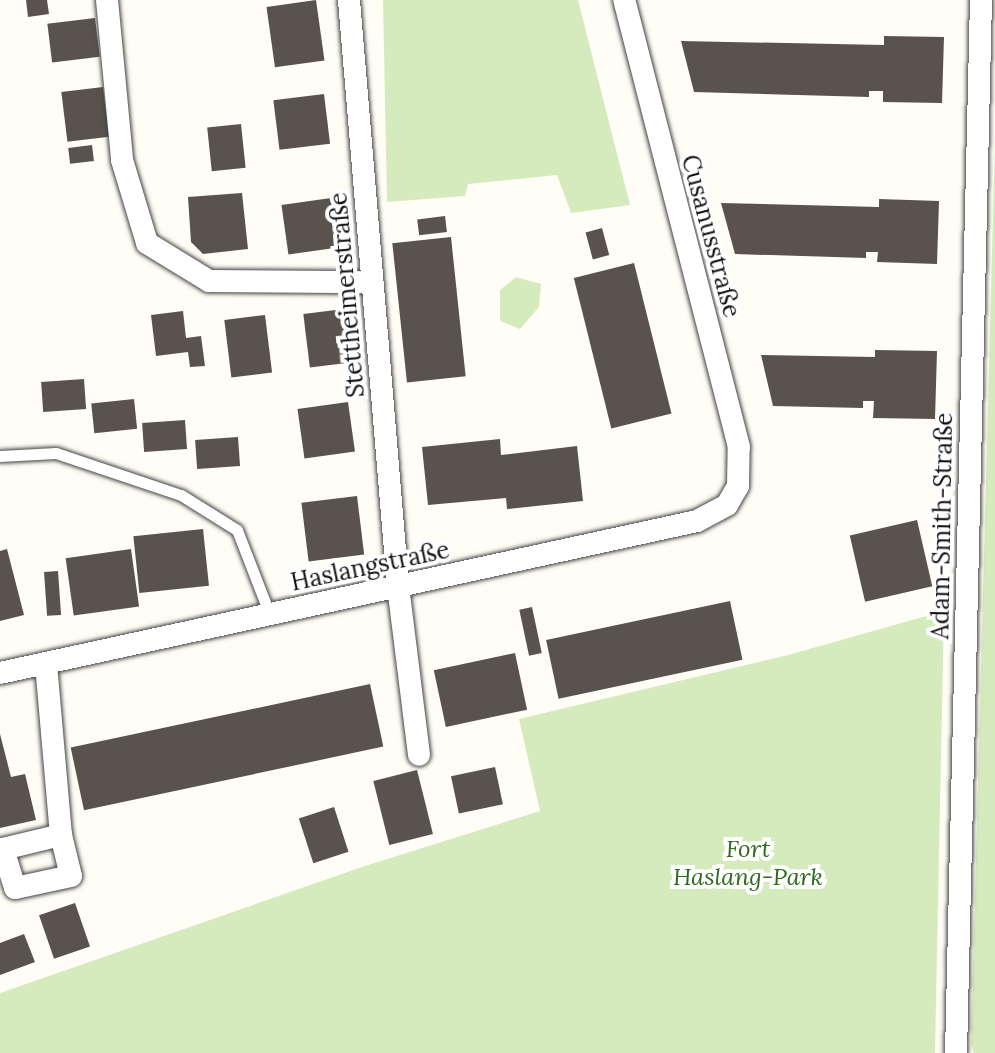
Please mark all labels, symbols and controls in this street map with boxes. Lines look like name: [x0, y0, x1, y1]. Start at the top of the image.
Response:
street label: Cusanusstraße: [675, 152, 747, 320]
street label: Stettheimerstraße: [324, 191, 370, 399]
street label: Adam-Smith-Straße: [926, 413, 958, 639]
street label: Haslangstraße: [288, 535, 452, 597]
park label: Fort Haslang-Park: [673, 835, 823, 891]

